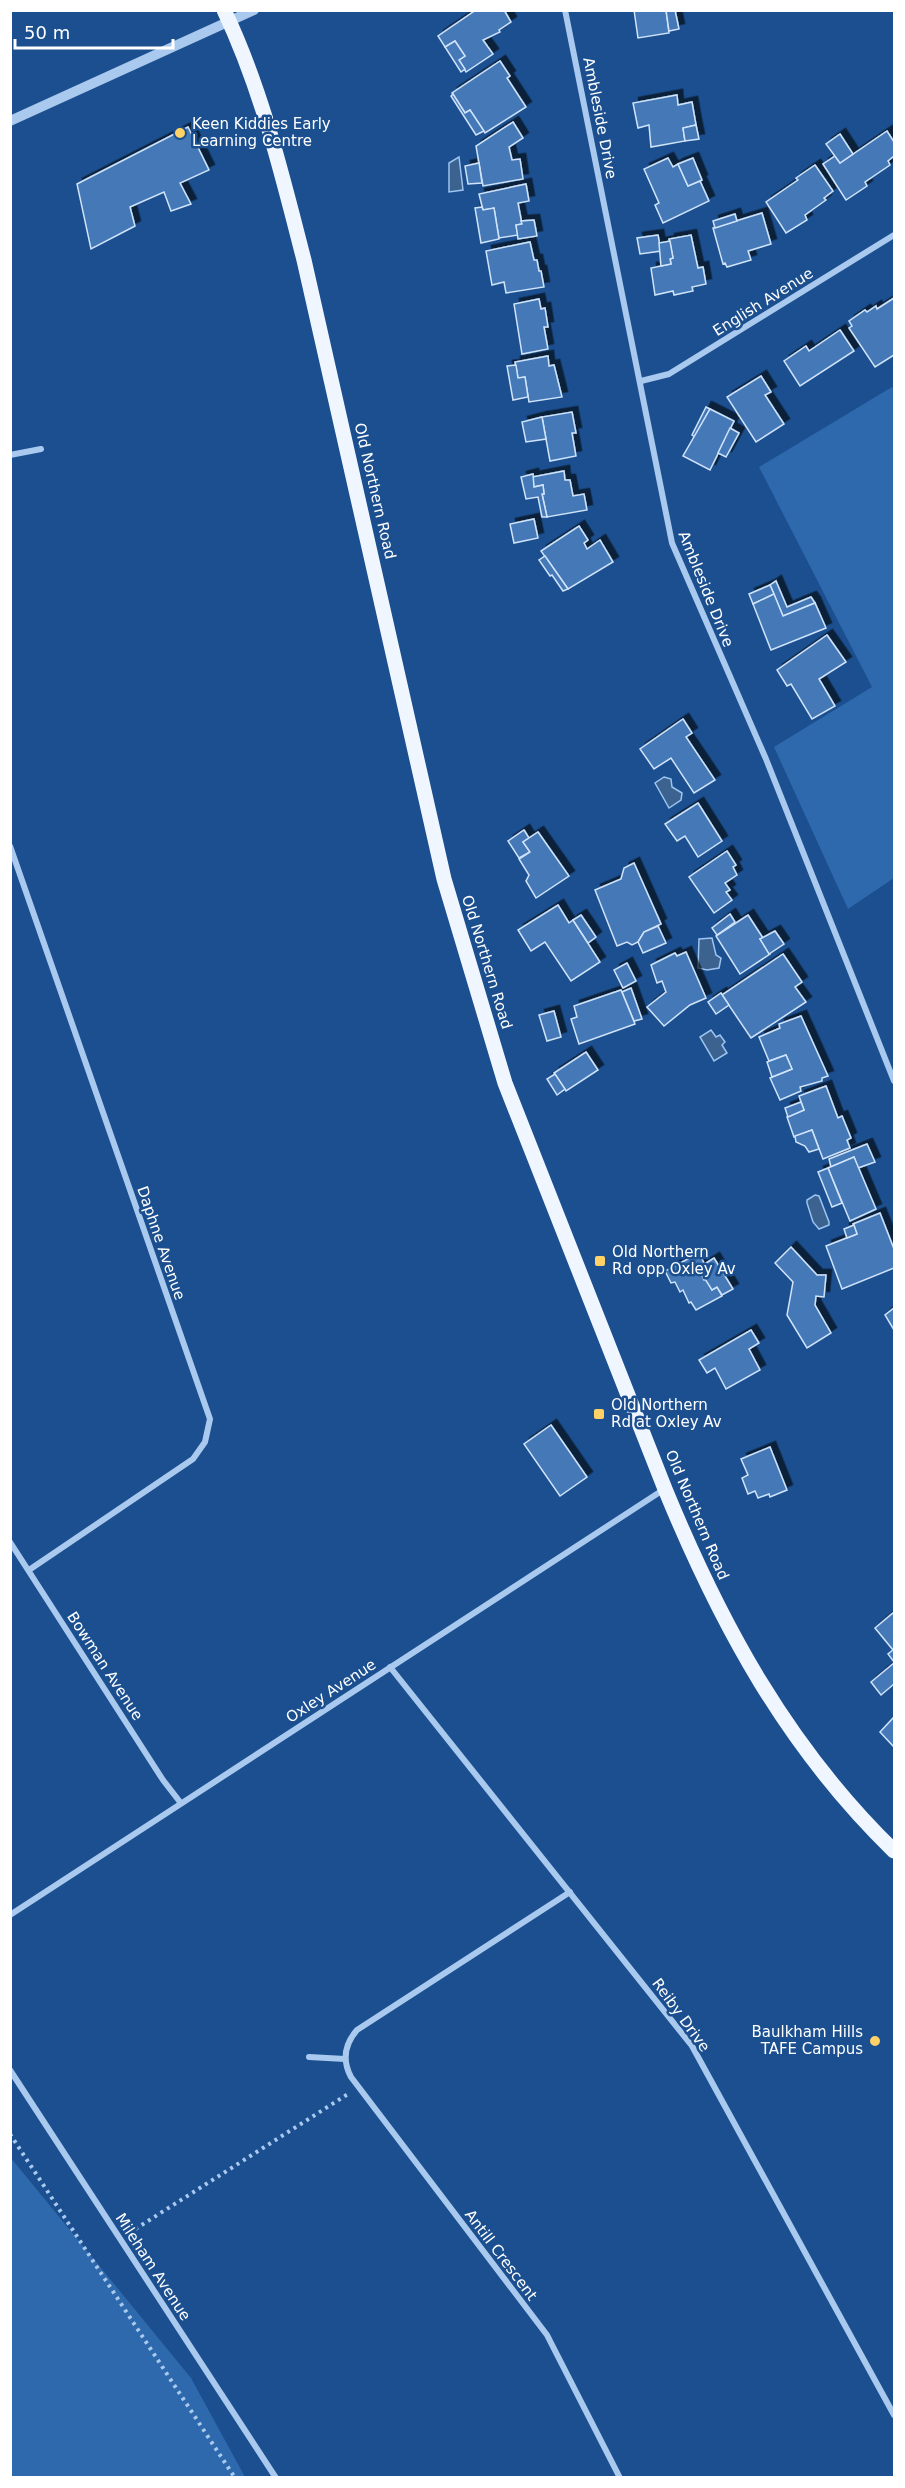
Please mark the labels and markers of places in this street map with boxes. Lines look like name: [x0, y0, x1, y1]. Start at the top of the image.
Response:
place label: Keen Kiddies Early Learning Centre: [192, 115, 331, 150]
marker: Keen Kiddies Early Learning Centre: [173, 126, 187, 140]
place label: Old Northern Rd opp Oxley Av: [612, 1243, 736, 1278]
marker: Old Northern Rd opp Oxley Av: [593, 1254, 607, 1268]
place label: Old Northern Rd at Oxley Av: [611, 1396, 722, 1431]
marker: Old Northern Rd at Oxley Av: [592, 1407, 606, 1421]
place label: Baulkham Hills TAFE Campus: [751, 2023, 863, 2058]
marker: Baulkham Hills TAFE Campus: [868, 2034, 882, 2048]

